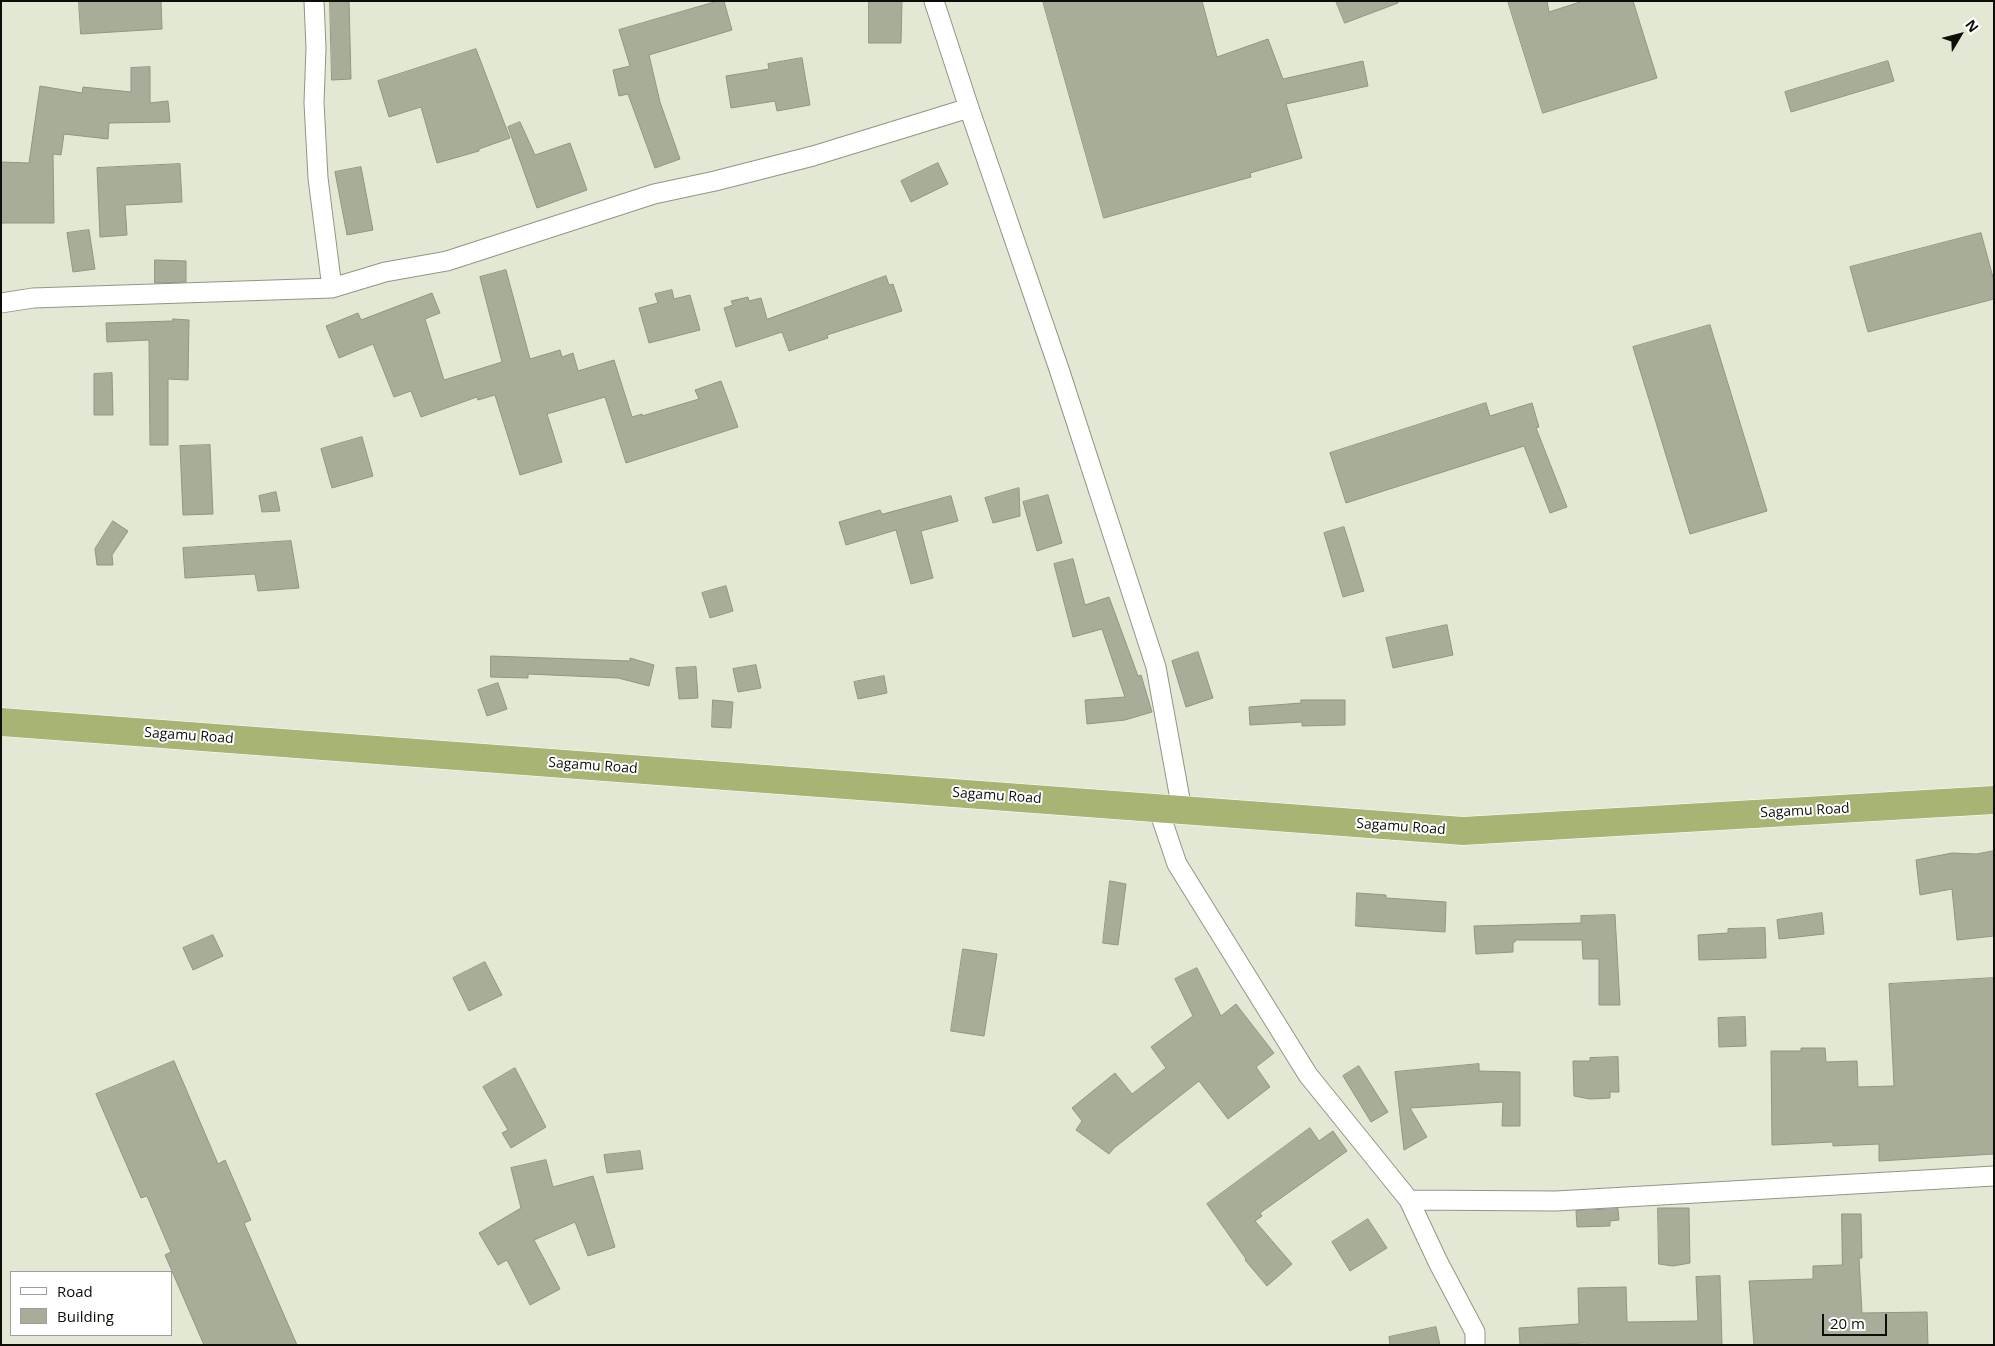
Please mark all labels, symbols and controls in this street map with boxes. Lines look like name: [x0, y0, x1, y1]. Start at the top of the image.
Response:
north arrow: [1935, 10, 1985, 60]
text: N: [1961, 15, 1983, 36]
street label: Sagamu Road: [144, 725, 234, 747]
street label: Sagamu Road: [548, 755, 638, 777]
street label: Sagamu Road: [952, 785, 1042, 807]
street label: Sagamu Road: [1760, 800, 1850, 822]
street label: Sagamu Road: [1356, 816, 1446, 838]
legend: [10, 1271, 172, 1336]
text: Road: [57, 1281, 93, 1301]
scale bar: [1825, 1304, 1890, 1336]
text: Building: [57, 1306, 114, 1326]
text: 20 m: [1830, 1313, 1865, 1333]

